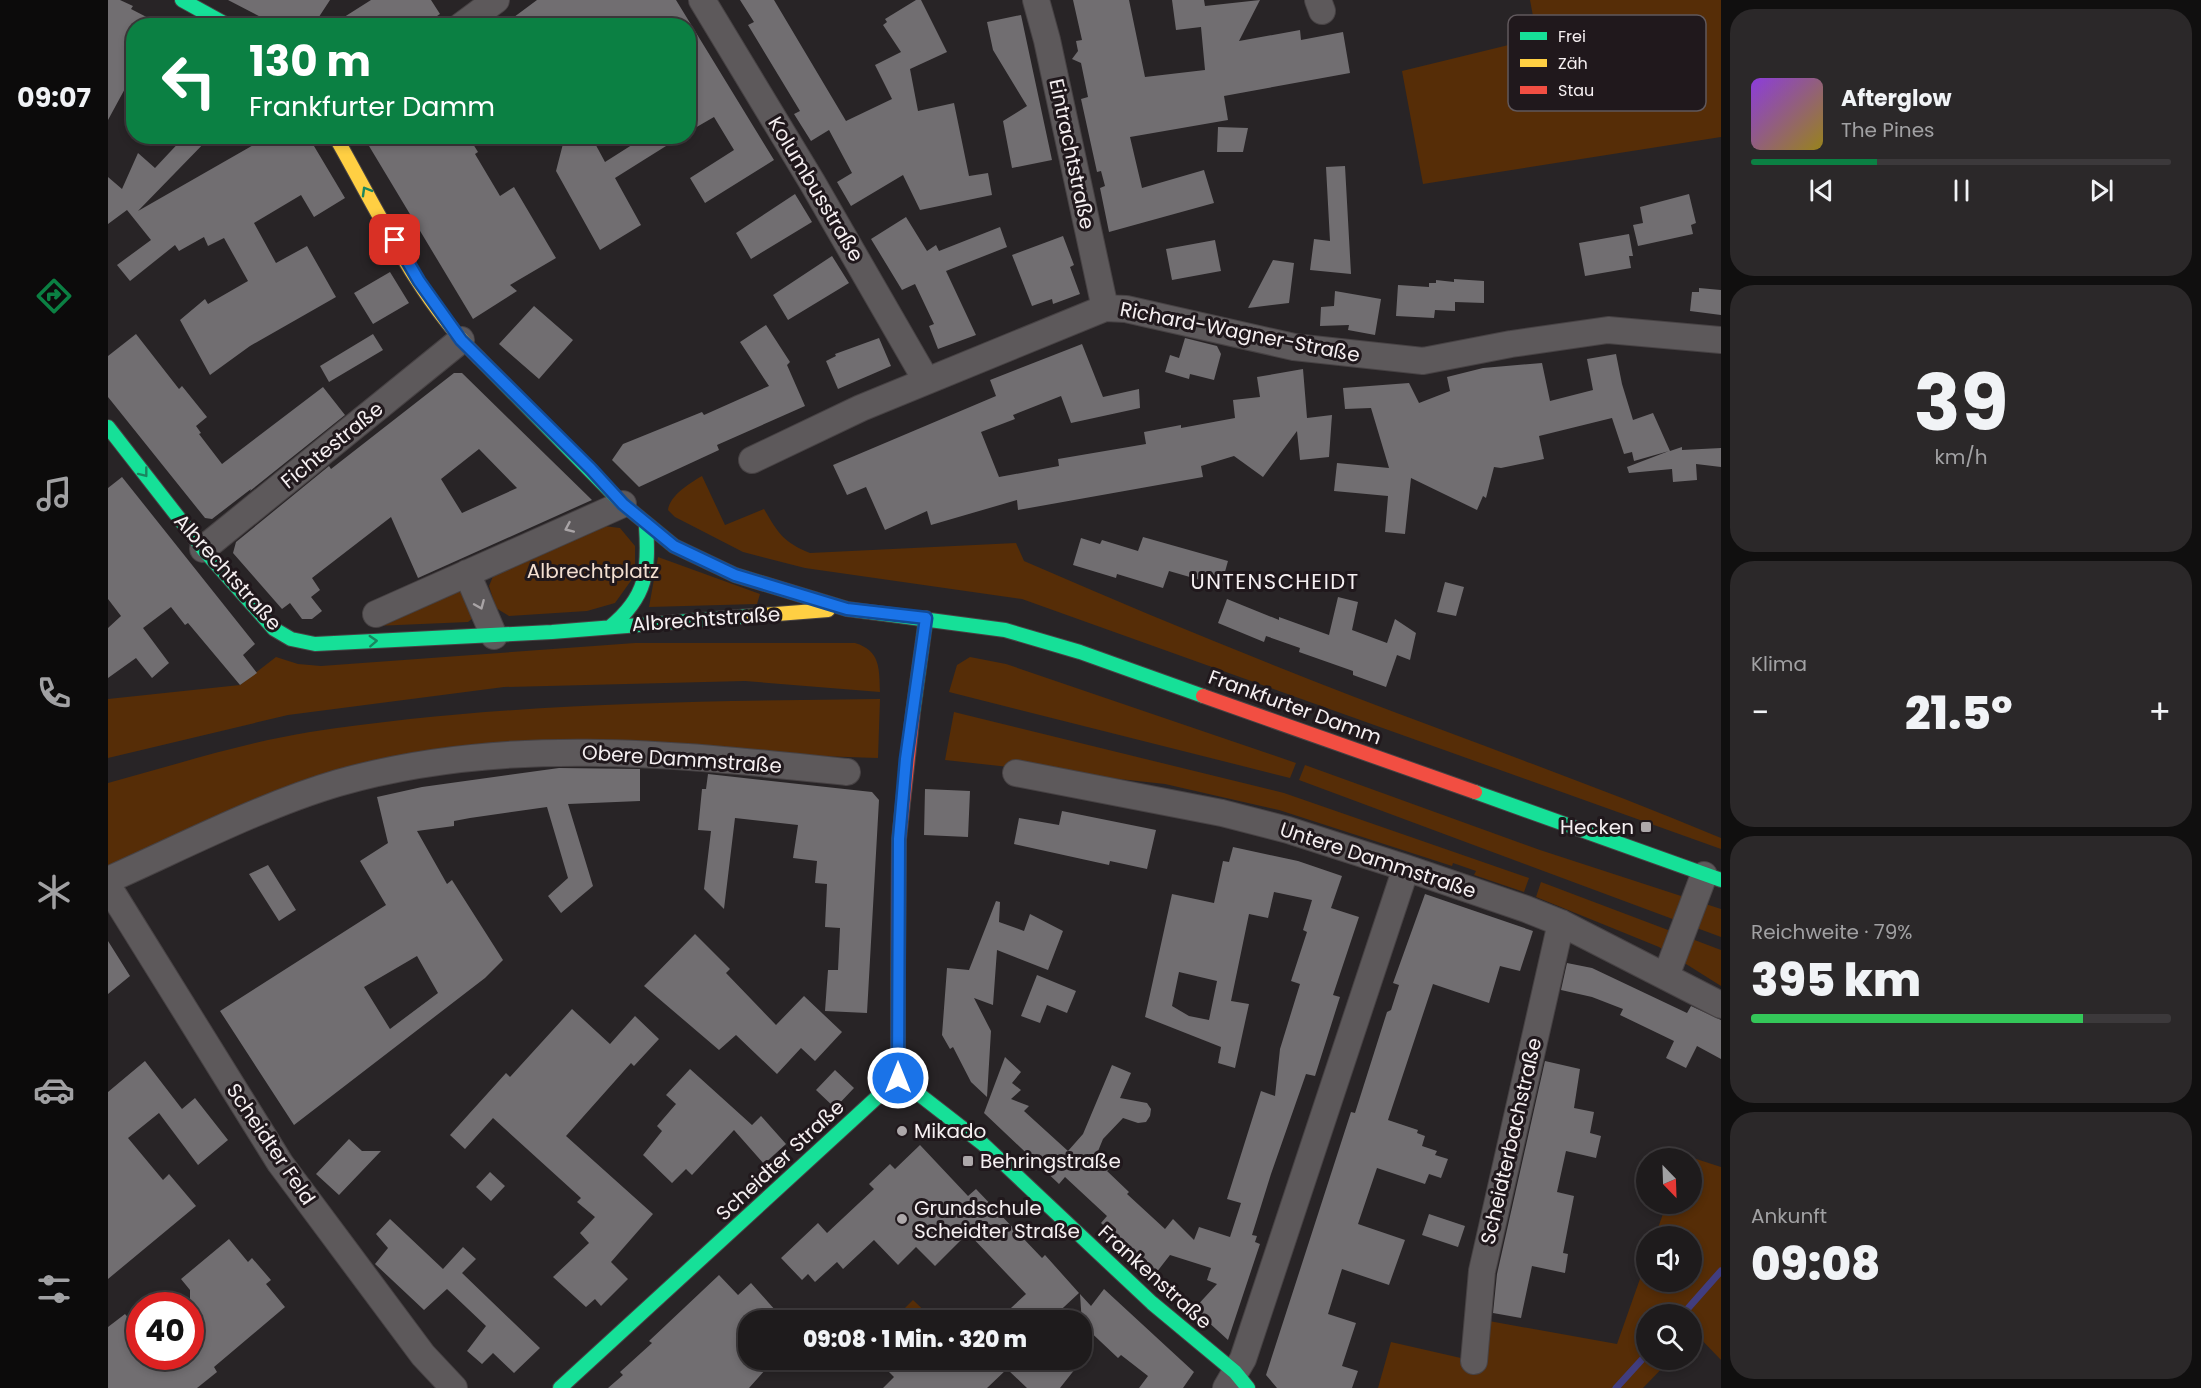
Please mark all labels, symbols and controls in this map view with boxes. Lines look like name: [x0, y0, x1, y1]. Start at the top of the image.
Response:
legend: [1508, 15, 1706, 111]
text: Frei: [1558, 25, 1586, 48]
text: 130 m: [249, 32, 371, 91]
icon: left: [150, 42, 228, 120]
text: Zäh: [1558, 52, 1588, 75]
street label: Eintrachtstraße: [1042, 76, 1102, 232]
text: 09:07: [17, 79, 91, 116]
text: Stau: [1558, 79, 1594, 102]
text: Afterglow: [1841, 83, 1952, 114]
text: Frankfurter Damm: [249, 88, 495, 125]
street label: Kolumbusstraße: [762, 111, 870, 267]
text: The Pines: [1841, 116, 1935, 144]
icon: previous: [1805, 174, 1838, 207]
icon: pause: [1945, 174, 1978, 207]
icon: next: [2085, 174, 2118, 207]
one-way arrow: [362, 187, 373, 197]
pin: [369, 214, 420, 265]
icon: arrive: [378, 223, 411, 256]
icon: directions: [33, 275, 75, 317]
street label: Richard-Wagner-Straße: [1118, 295, 1362, 369]
text: 39: [1913, 348, 2009, 457]
street label: Fichtestraße: [275, 395, 389, 495]
text: km/h: [1934, 443, 1988, 471]
one-way arrow: [137, 467, 148, 478]
icon: music: [33, 473, 75, 515]
street label: Albrechtstraße: [168, 507, 288, 637]
one-way arrow: [565, 521, 576, 533]
park label: Albrechtplatz: [527, 557, 659, 585]
district label: UNTENSCHEIDT: [1190, 567, 1360, 596]
one-way arrow: [473, 598, 485, 609]
street label: Albrechtstraße: [631, 600, 781, 638]
one-way arrow: [369, 635, 378, 648]
text: Klima: [1751, 650, 1807, 678]
street label: Frankfurter Damm: [1205, 663, 1385, 751]
icon: phone: [33, 672, 75, 714]
text: 21.5°: [1905, 682, 2013, 745]
text: −: [1751, 689, 1769, 736]
text: +: [2148, 689, 2171, 736]
street label: Obere Dammstraße: [581, 738, 783, 780]
place label: Hecken: [1560, 813, 1634, 841]
street label: Untere Dammstraße: [1276, 815, 1480, 905]
marker: Hecken: [1639, 820, 1653, 834]
icon: climate: [33, 871, 75, 913]
text: Reichweite · 79%: [1751, 918, 1912, 946]
text: 395 km: [1751, 949, 1921, 1012]
street label: Scheidterbachstraße: [1474, 1035, 1548, 1247]
position arrow: [866, 1046, 930, 1110]
icon: car: [33, 1069, 75, 1111]
street label: Scheidter Feld: [220, 1078, 322, 1210]
street label: Scheidter Straße: [710, 1093, 850, 1227]
place label: Mikado: [914, 1117, 986, 1145]
marker: Mikado: [895, 1124, 909, 1138]
place label: Behringstraße: [980, 1147, 1121, 1175]
north arrow: [1636, 1148, 1702, 1214]
map controls: [1636, 1148, 1702, 1370]
marker: Behringstraße: [961, 1154, 975, 1168]
place label: Grundschule Scheidter Straße: [914, 1194, 1080, 1245]
text: Ankunft: [1751, 1202, 1827, 1230]
marker: Grundschule Scheidter Straße: [895, 1212, 909, 1226]
street label: Frankenstraße: [1092, 1218, 1218, 1336]
button: sound: [1636, 1226, 1702, 1292]
text: 09:08: [1751, 1233, 1880, 1296]
icon: filters: [33, 1268, 75, 1310]
speed limit sign: 40: [126, 1292, 204, 1370]
button: search: [1636, 1304, 1702, 1370]
text: 09:08 · 1 Min. · 320 m: [803, 1324, 1027, 1355]

